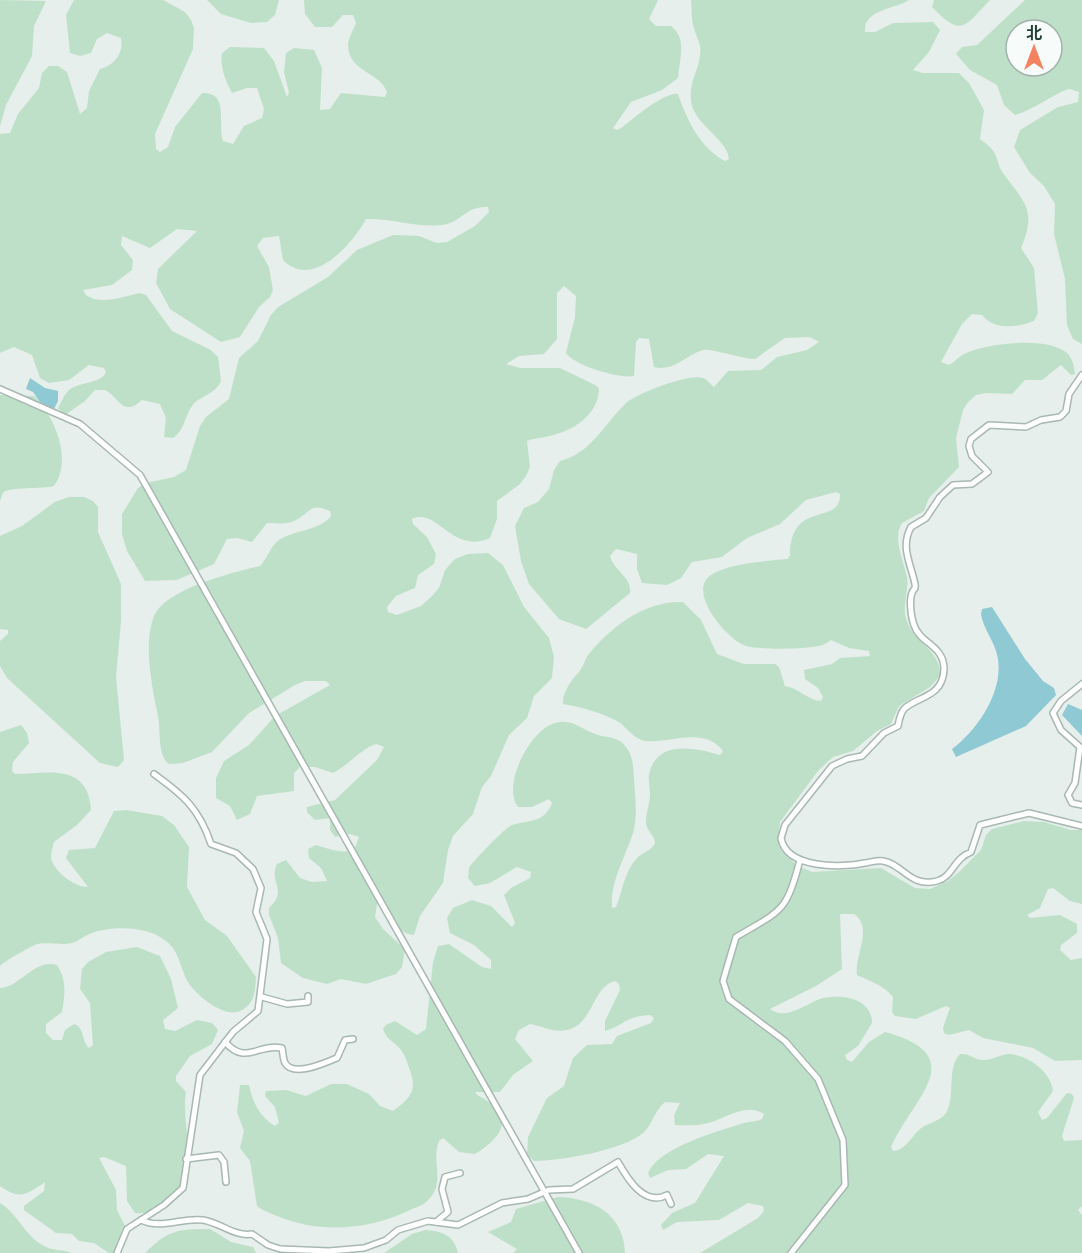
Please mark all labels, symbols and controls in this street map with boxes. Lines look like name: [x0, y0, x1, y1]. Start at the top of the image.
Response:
north arrow: [1004, 18, 1064, 78]
text: 北: [1026, 23, 1042, 45]

